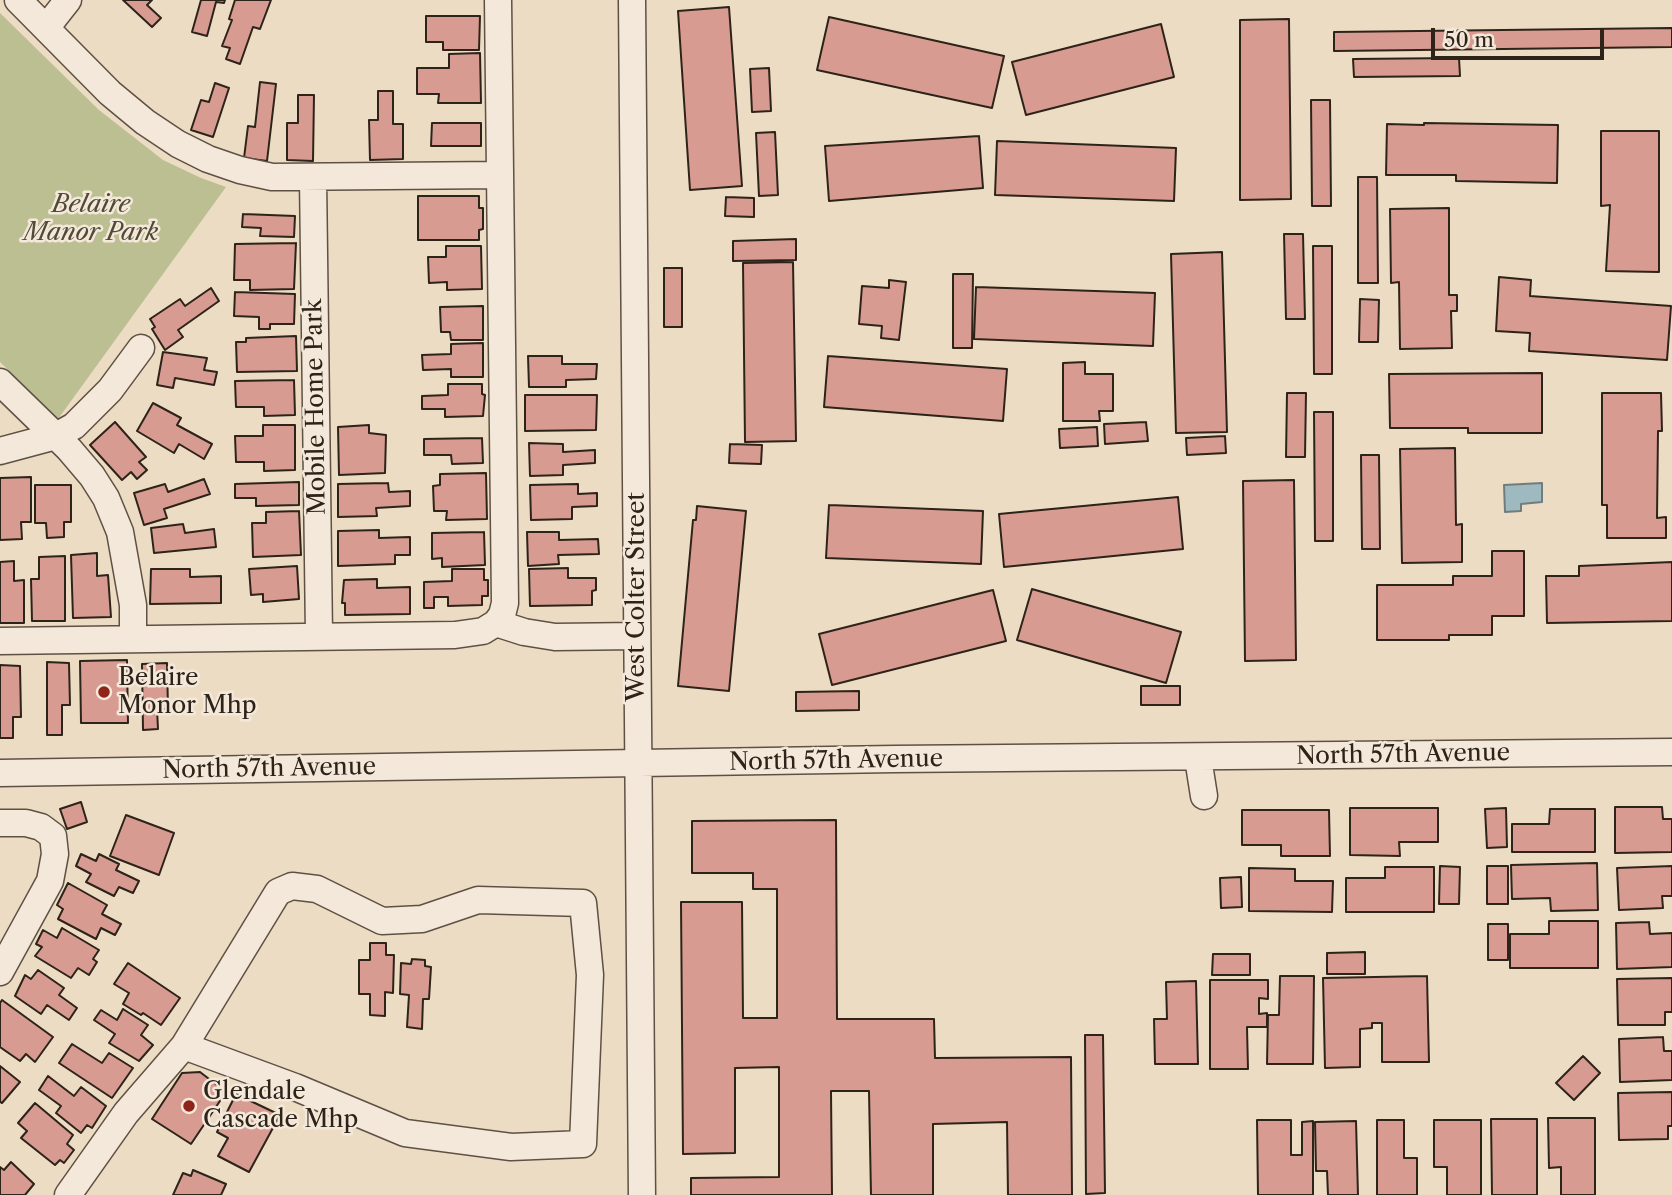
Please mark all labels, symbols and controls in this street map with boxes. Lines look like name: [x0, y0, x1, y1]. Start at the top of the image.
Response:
scale bar: [1434, 14, 1607, 58]
text: 50 m: [1444, 27, 1494, 52]
park label: Belaire Manor Park: [24, 191, 158, 247]
street label: Mobile Home Park: [300, 299, 332, 515]
street label: West Colter Street: [623, 492, 651, 702]
place label: Belaire Monor Mhp: [118, 664, 257, 720]
marker: Belaire Monor Mhp: [96, 684, 112, 700]
street label: North 57th Avenue: [1296, 739, 1510, 771]
street label: North 57th Avenue: [729, 745, 943, 777]
street label: North 57th Avenue: [162, 753, 376, 785]
place label: Glendale Cascade Mhp: [203, 1078, 358, 1134]
marker: Glendale Cascade Mhp: [181, 1098, 197, 1114]

